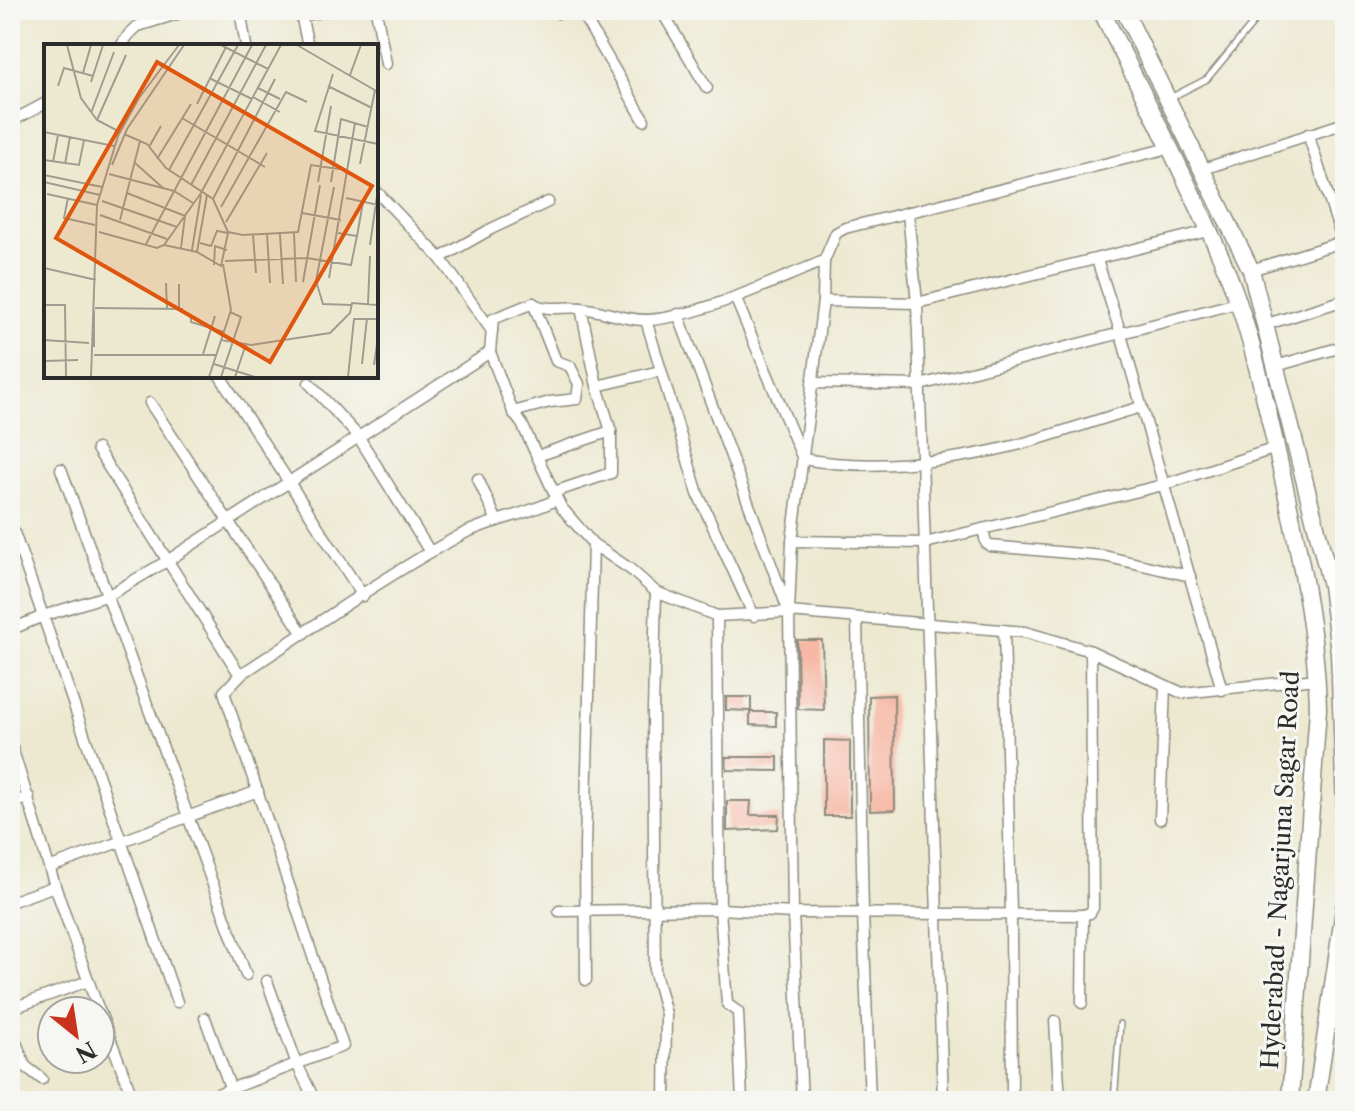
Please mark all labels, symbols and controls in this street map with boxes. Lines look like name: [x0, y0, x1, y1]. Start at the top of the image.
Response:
inset map: [44, 44, 378, 378]
street label: Hyderabad - Nagarjuna Sagar Road: [1255, 670, 1305, 1070]
north arrow: [36, 995, 116, 1075]
text: N: [71, 1035, 101, 1068]

